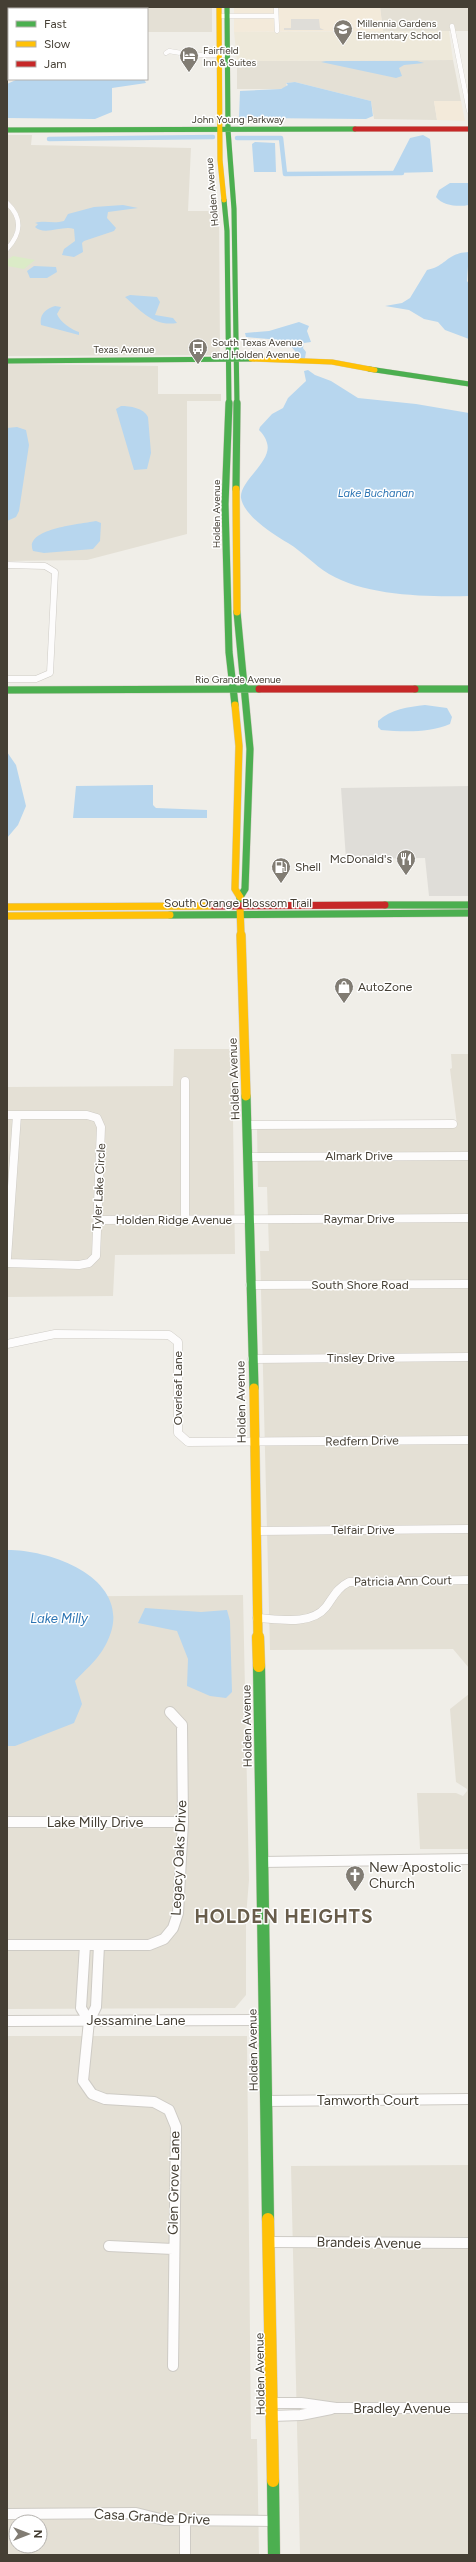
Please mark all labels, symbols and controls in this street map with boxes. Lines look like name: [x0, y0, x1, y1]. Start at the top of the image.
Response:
legend: [8, 8, 148, 80]
text: Fast: [44, 17, 67, 31]
place label: Millennia Gardens Elementary School: [357, 17, 441, 42]
school or university icon: Millennia Gardens Elementary School: [332, 18, 354, 46]
text: Slow: [44, 37, 71, 51]
place label: Fairfield Inn & Suites: [203, 44, 257, 69]
hotel icon: Fairfield Inn & Suites: [178, 45, 200, 73]
text: Jam: [44, 57, 67, 71]
street label: John Young Parkway: [192, 113, 285, 126]
street label: Holden Avenue: [202, 157, 221, 227]
place label: South Texas Avenue and Holden Avenue: [212, 336, 303, 361]
bus stop icon: South Texas Avenue and Holden Avenue: [187, 337, 209, 365]
street label: Texas Avenue: [93, 343, 155, 356]
street label: Holden Avenue: [210, 479, 223, 548]
water label: Lake Buchanan: [338, 487, 414, 500]
street label: Rio Grande Avenue: [195, 673, 282, 686]
restaurant icon: McDonald's: [395, 848, 417, 876]
place label: McDonald's: [330, 852, 392, 866]
fuel station icon: Shell: [270, 856, 292, 884]
place label: Shell: [295, 860, 321, 874]
street label: South Orange Blossom Trail: [164, 896, 312, 910]
shop icon: AutoZone: [333, 976, 355, 1004]
place label: AutoZone: [358, 980, 413, 994]
street label: Holden Avenue: [226, 1037, 242, 1120]
street label: Tyler Lake Circle: [90, 1142, 108, 1231]
street label: Almark Drive: [325, 1149, 393, 1163]
street label: Raymar Drive: [324, 1212, 395, 1226]
street label: Holden Ridge Avenue: [116, 1213, 233, 1227]
street label: South Shore Road: [311, 1278, 409, 1292]
street label: Overleaf Lane: [171, 1350, 185, 1425]
street label: Tinsley Drive: [327, 1351, 395, 1365]
street label: Holden Avenue: [233, 1360, 249, 1443]
street label: Redfern Drive: [325, 1433, 399, 1449]
street label: Telfair Drive: [331, 1523, 395, 1537]
street label: Patricia Ann Court: [354, 1573, 453, 1589]
water label: Lake Milly: [30, 1611, 89, 1626]
street label: Holden Avenue: [239, 1684, 255, 1767]
street label: Legacy Oaks Drive: [167, 1799, 191, 1916]
street label: Lake Milly Drive: [47, 1814, 144, 1831]
place label: New Apostolic Church: [369, 1859, 462, 1892]
church icon: New Apostolic Church: [344, 1864, 366, 1892]
district label: HOLDEN HEIGHTS: [194, 1905, 374, 1928]
street label: Holden Avenue: [245, 2008, 261, 2091]
street label: Jessamine Lane: [87, 2012, 186, 2029]
street label: Tamworth Court: [317, 2092, 419, 2109]
street label: Glen Grove Lane: [165, 2130, 183, 2235]
street label: Brandeis Avenue: [317, 2234, 422, 2252]
street label: Holden Avenue: [252, 2332, 268, 2415]
street label: Bradley Avenue: [353, 2400, 451, 2417]
street label: Casa Grande Drive: [93, 2505, 211, 2529]
north arrow: [8, 2514, 48, 2554]
text: N: [31, 2530, 44, 2538]

